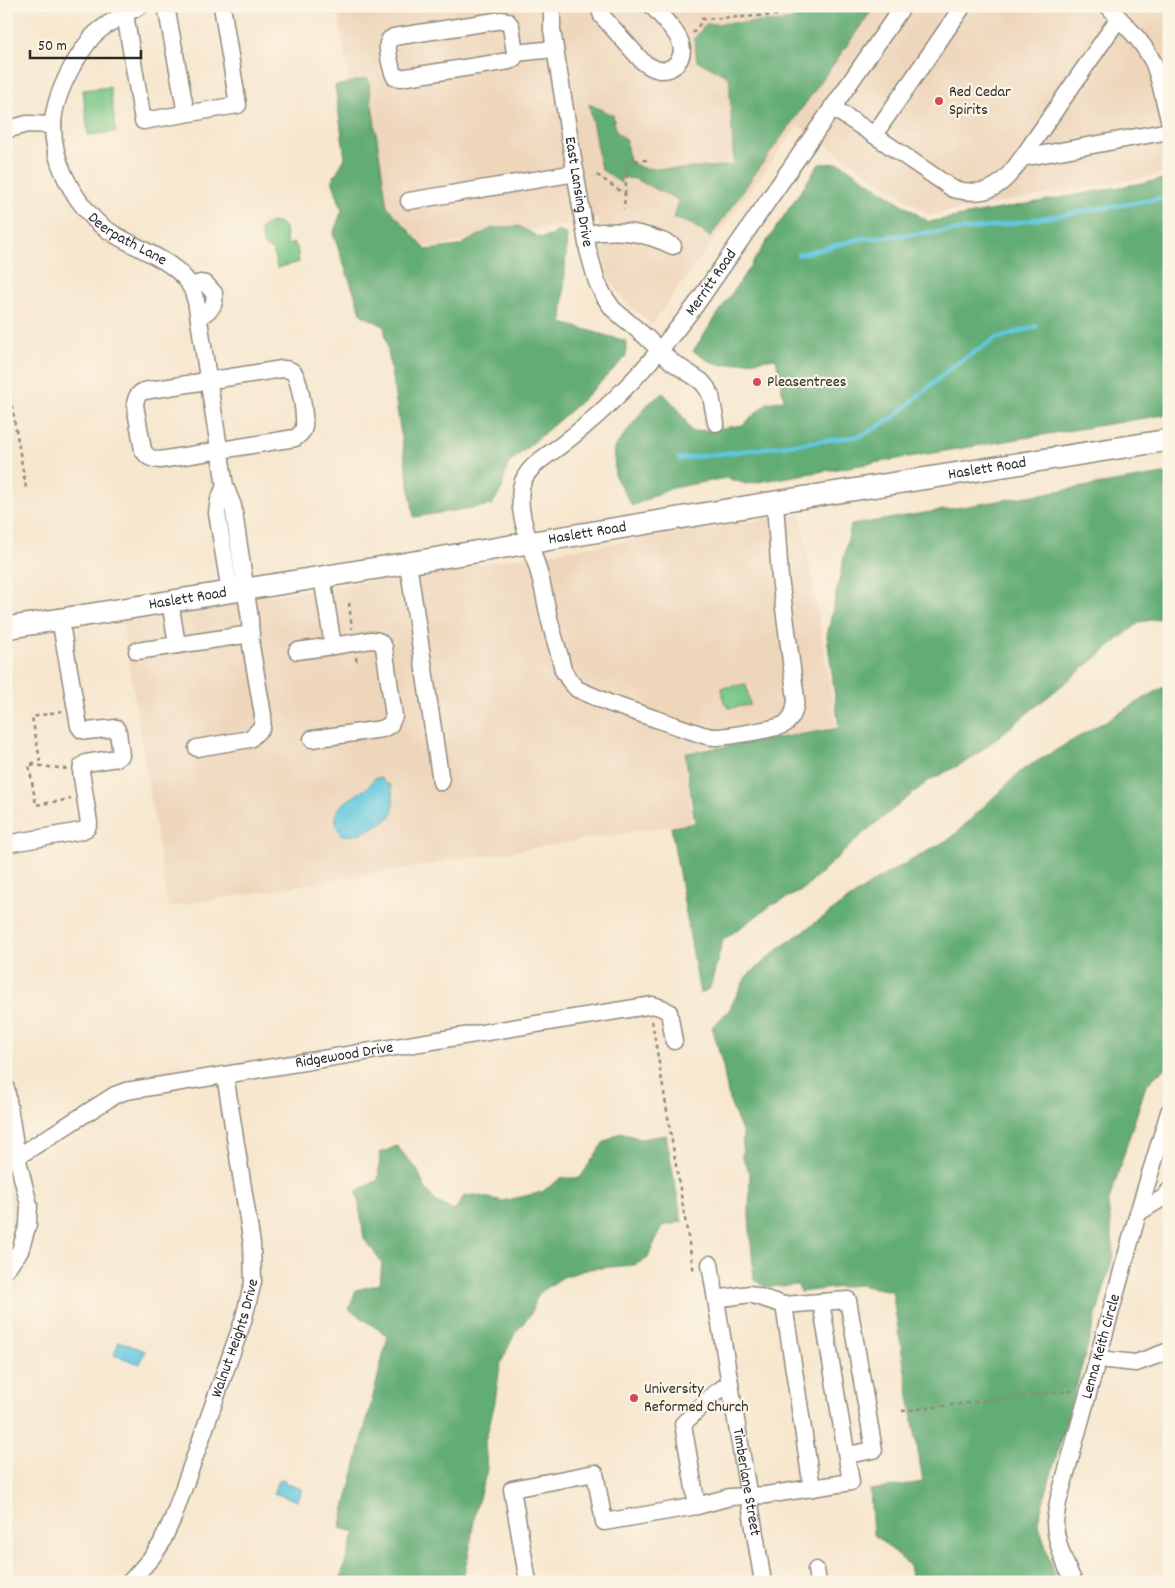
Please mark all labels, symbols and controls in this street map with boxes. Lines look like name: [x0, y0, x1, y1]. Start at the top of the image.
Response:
scale bar: [30, 28, 141, 60]
text: 50 m: [38, 36, 67, 58]
place label: Red Cedar Spirits: [949, 81, 1011, 122]
marker: Red Cedar Spirits: [933, 95, 945, 107]
street label: East Lansing Drive: [558, 135, 599, 249]
street label: Deerpath Lane: [82, 207, 171, 272]
street label: Merritt Road: [680, 245, 743, 321]
place label: Pleasentrees: [767, 371, 847, 394]
marker: Pleasentrees: [751, 376, 763, 388]
street label: Haslett Road: [946, 451, 1028, 486]
street label: Haslett Road: [547, 515, 628, 551]
street label: Haslett Road: [147, 581, 228, 616]
street label: Ridgewood Drive: [294, 1036, 395, 1075]
street label: Walnut Heights Drive: [205, 1276, 265, 1401]
street label: Lenna Keith Circle: [1076, 1291, 1127, 1402]
place label: University Reformed Church: [644, 1378, 749, 1419]
marker: University Reformed Church: [628, 1392, 640, 1404]
street label: Timberlane Street: [726, 1427, 767, 1538]

